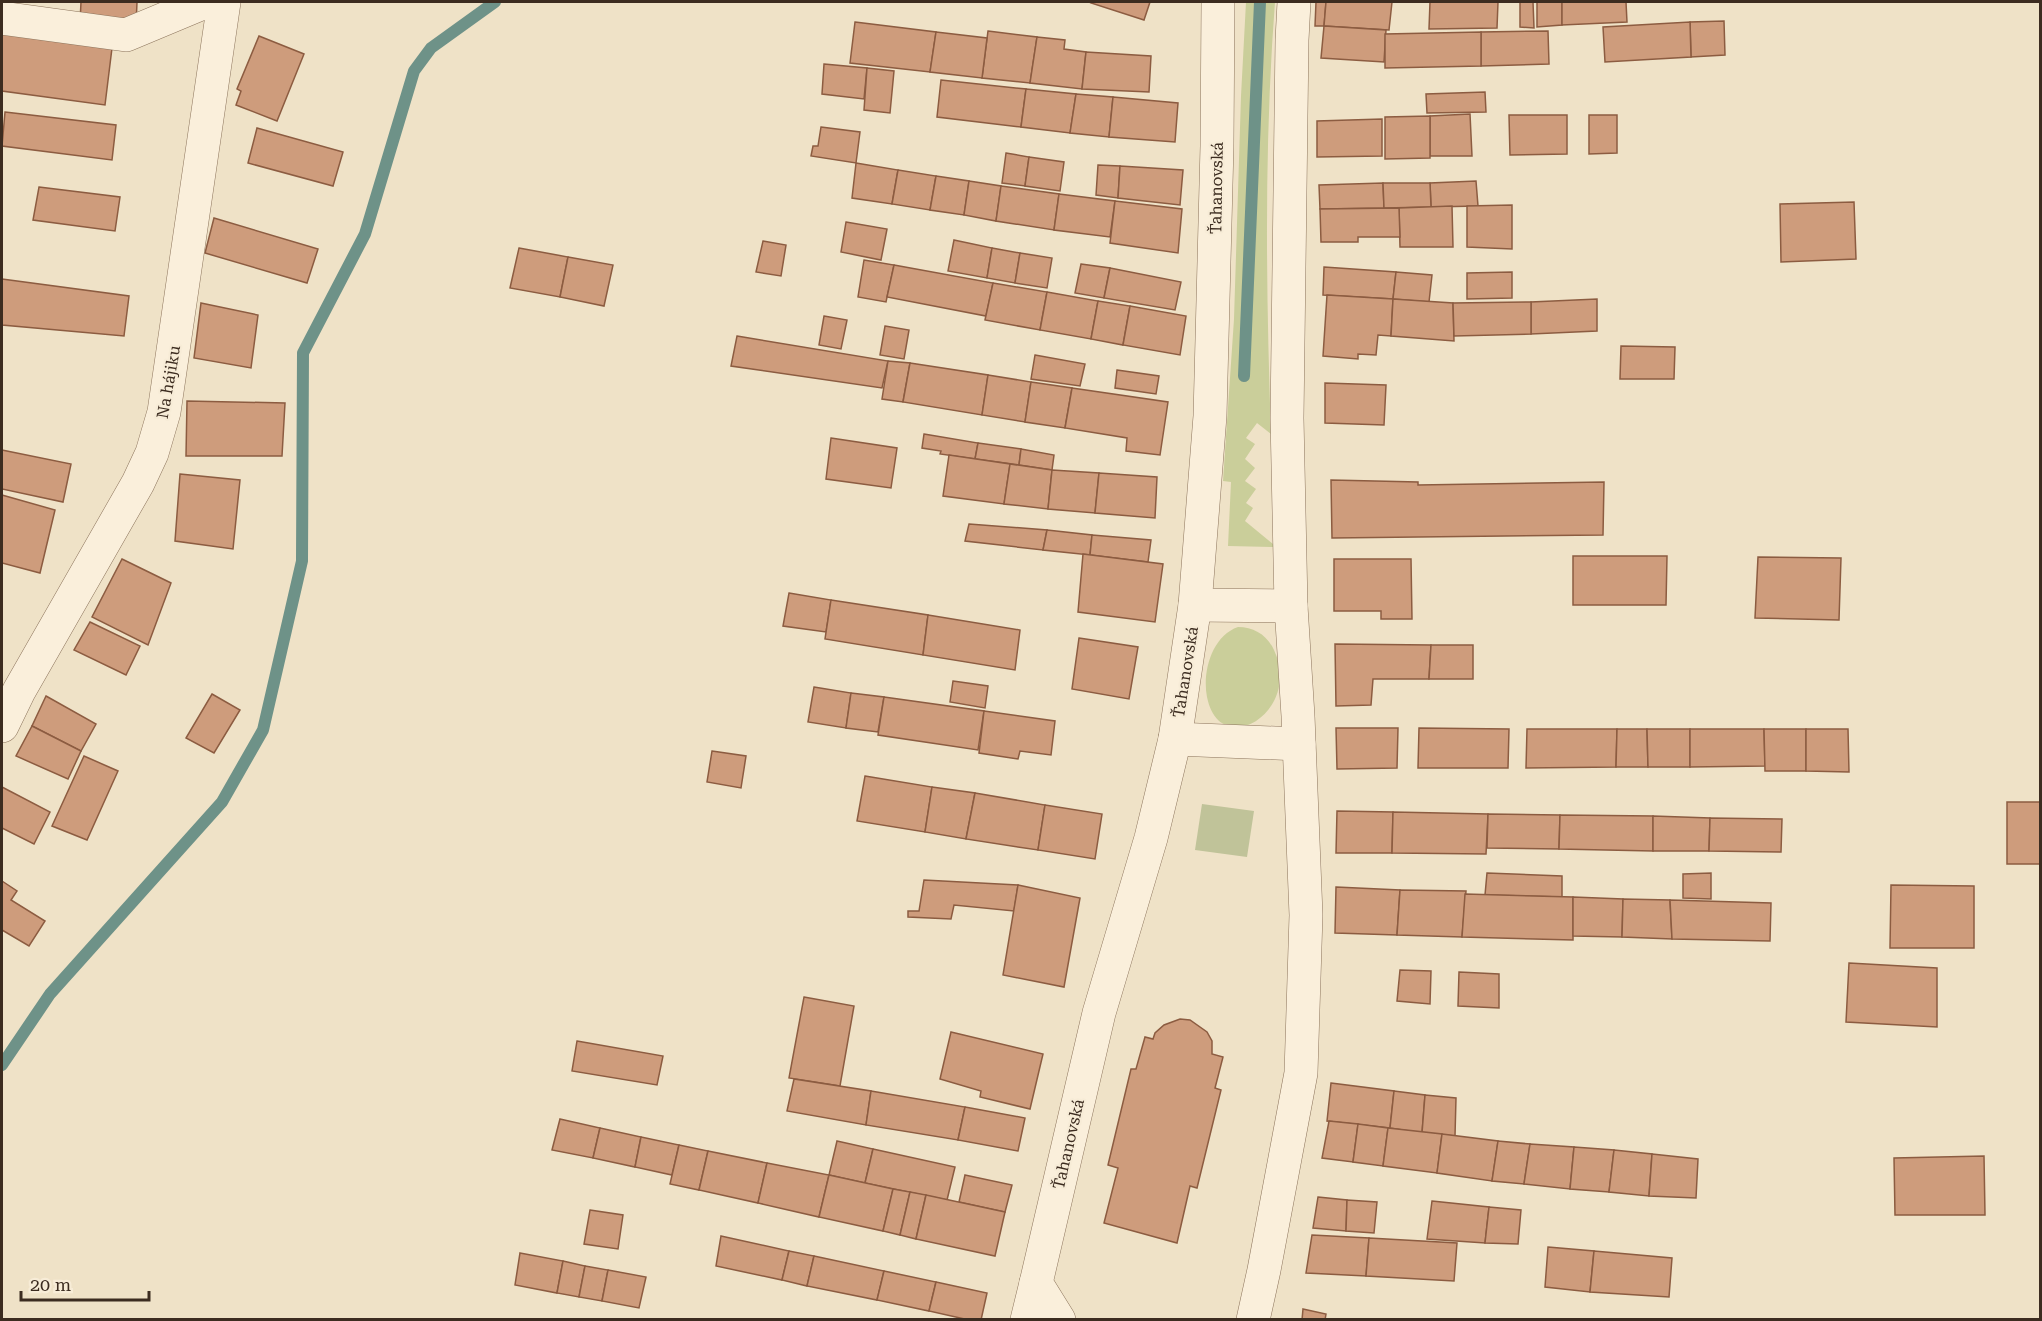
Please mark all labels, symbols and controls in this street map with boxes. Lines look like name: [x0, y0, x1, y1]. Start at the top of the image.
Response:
street label: Ťahanovská: [1206, 141, 1227, 234]
street label: Na hájiku: [153, 344, 184, 420]
street label: Ťahanovská: [1169, 625, 1202, 719]
street label: Ťahanovská: [1049, 1097, 1088, 1191]
scale bar: [21, 1264, 148, 1302]
text: 20 m: [30, 1274, 71, 1295]

